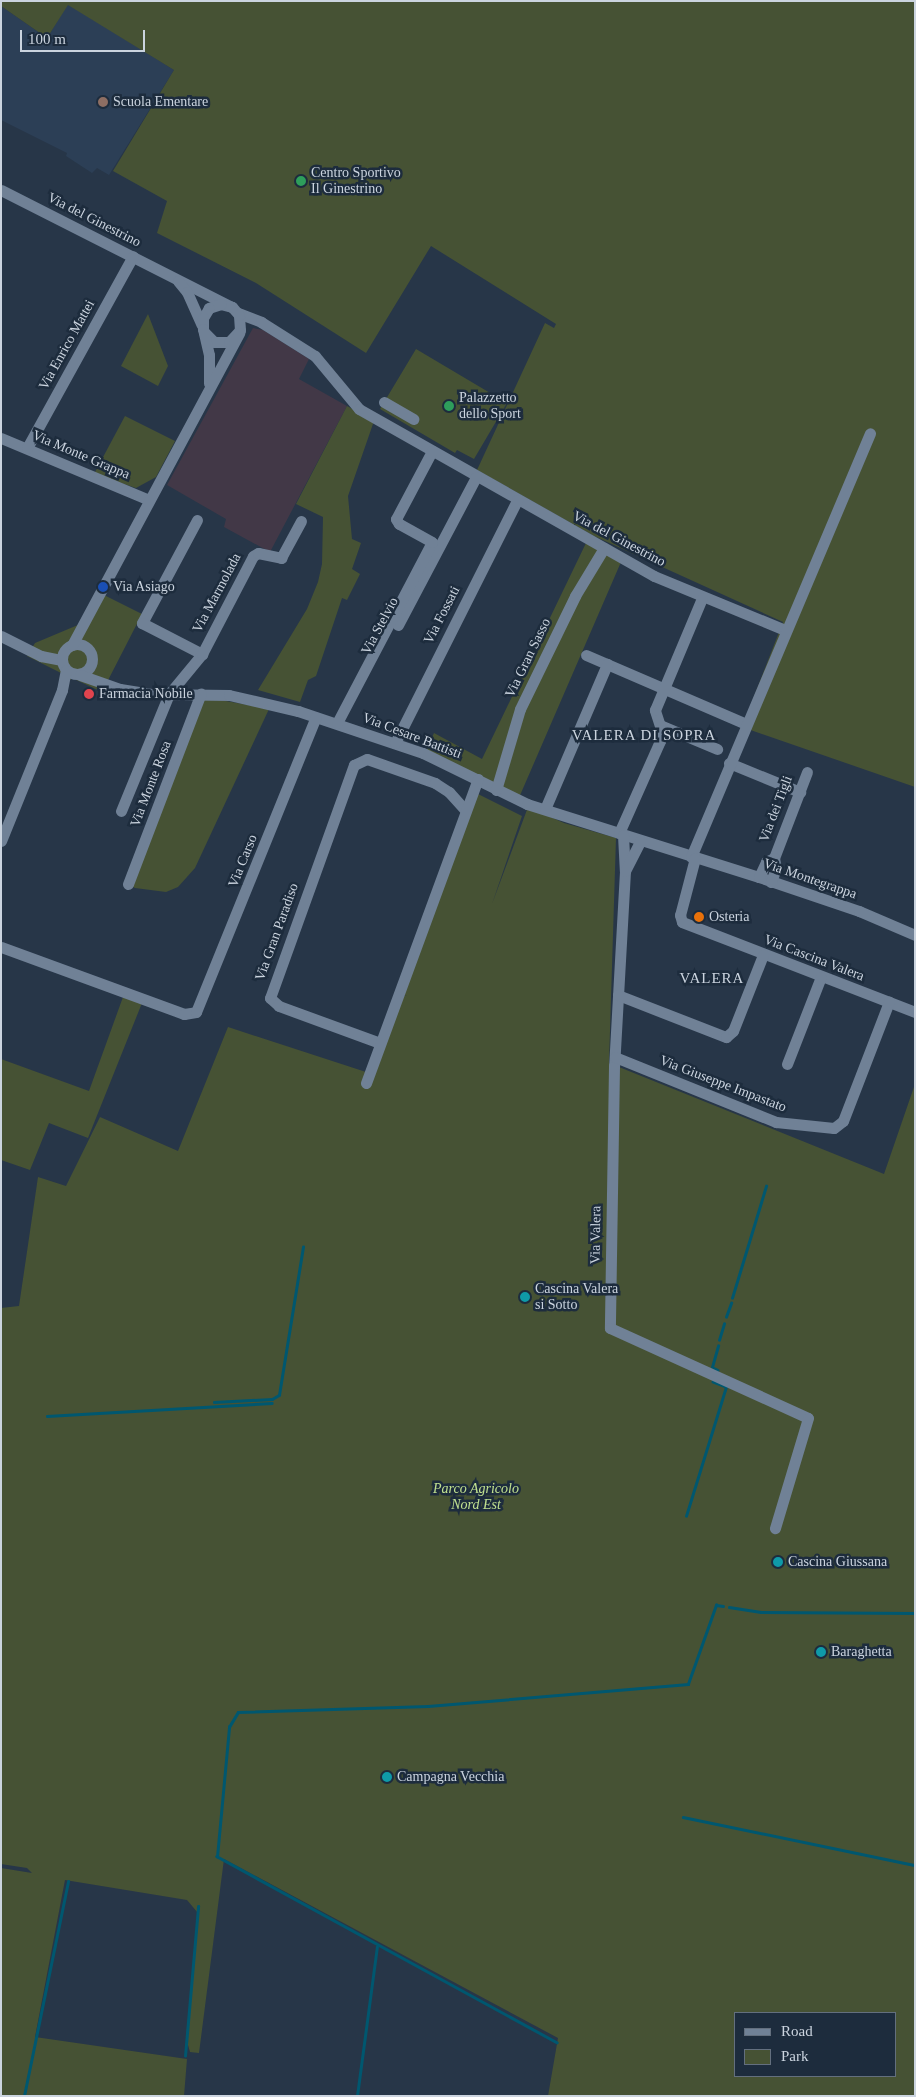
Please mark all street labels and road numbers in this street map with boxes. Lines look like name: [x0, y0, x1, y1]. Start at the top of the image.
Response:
street label: Via del Ginestrino: [44, 189, 144, 251]
street label: Via Enrico Mattei: [35, 297, 99, 393]
street label: Via Monte Grappa: [30, 427, 132, 483]
street label: Via del Ginestrino: [570, 508, 668, 570]
street label: Via Marmolada: [189, 550, 245, 636]
street label: Via Fossati: [420, 583, 464, 647]
street label: Via Stelvio: [358, 594, 402, 658]
street label: Via Gran Sasso: [502, 616, 554, 700]
street label: Via Cesare Battisti: [360, 709, 464, 763]
street label: Via Monte Rosa: [127, 739, 175, 829]
street label: Via dei Tigli: [756, 773, 796, 845]
street label: Via Carso: [225, 832, 261, 890]
street label: Via Montegrappa: [761, 855, 859, 903]
street label: Via Gran Paradiso: [252, 881, 302, 983]
street label: Via Cascina Valera: [761, 931, 867, 985]
street label: Via Giuseppe Impastato: [657, 1052, 789, 1116]
street label: Via Valera: [587, 1206, 605, 1264]

